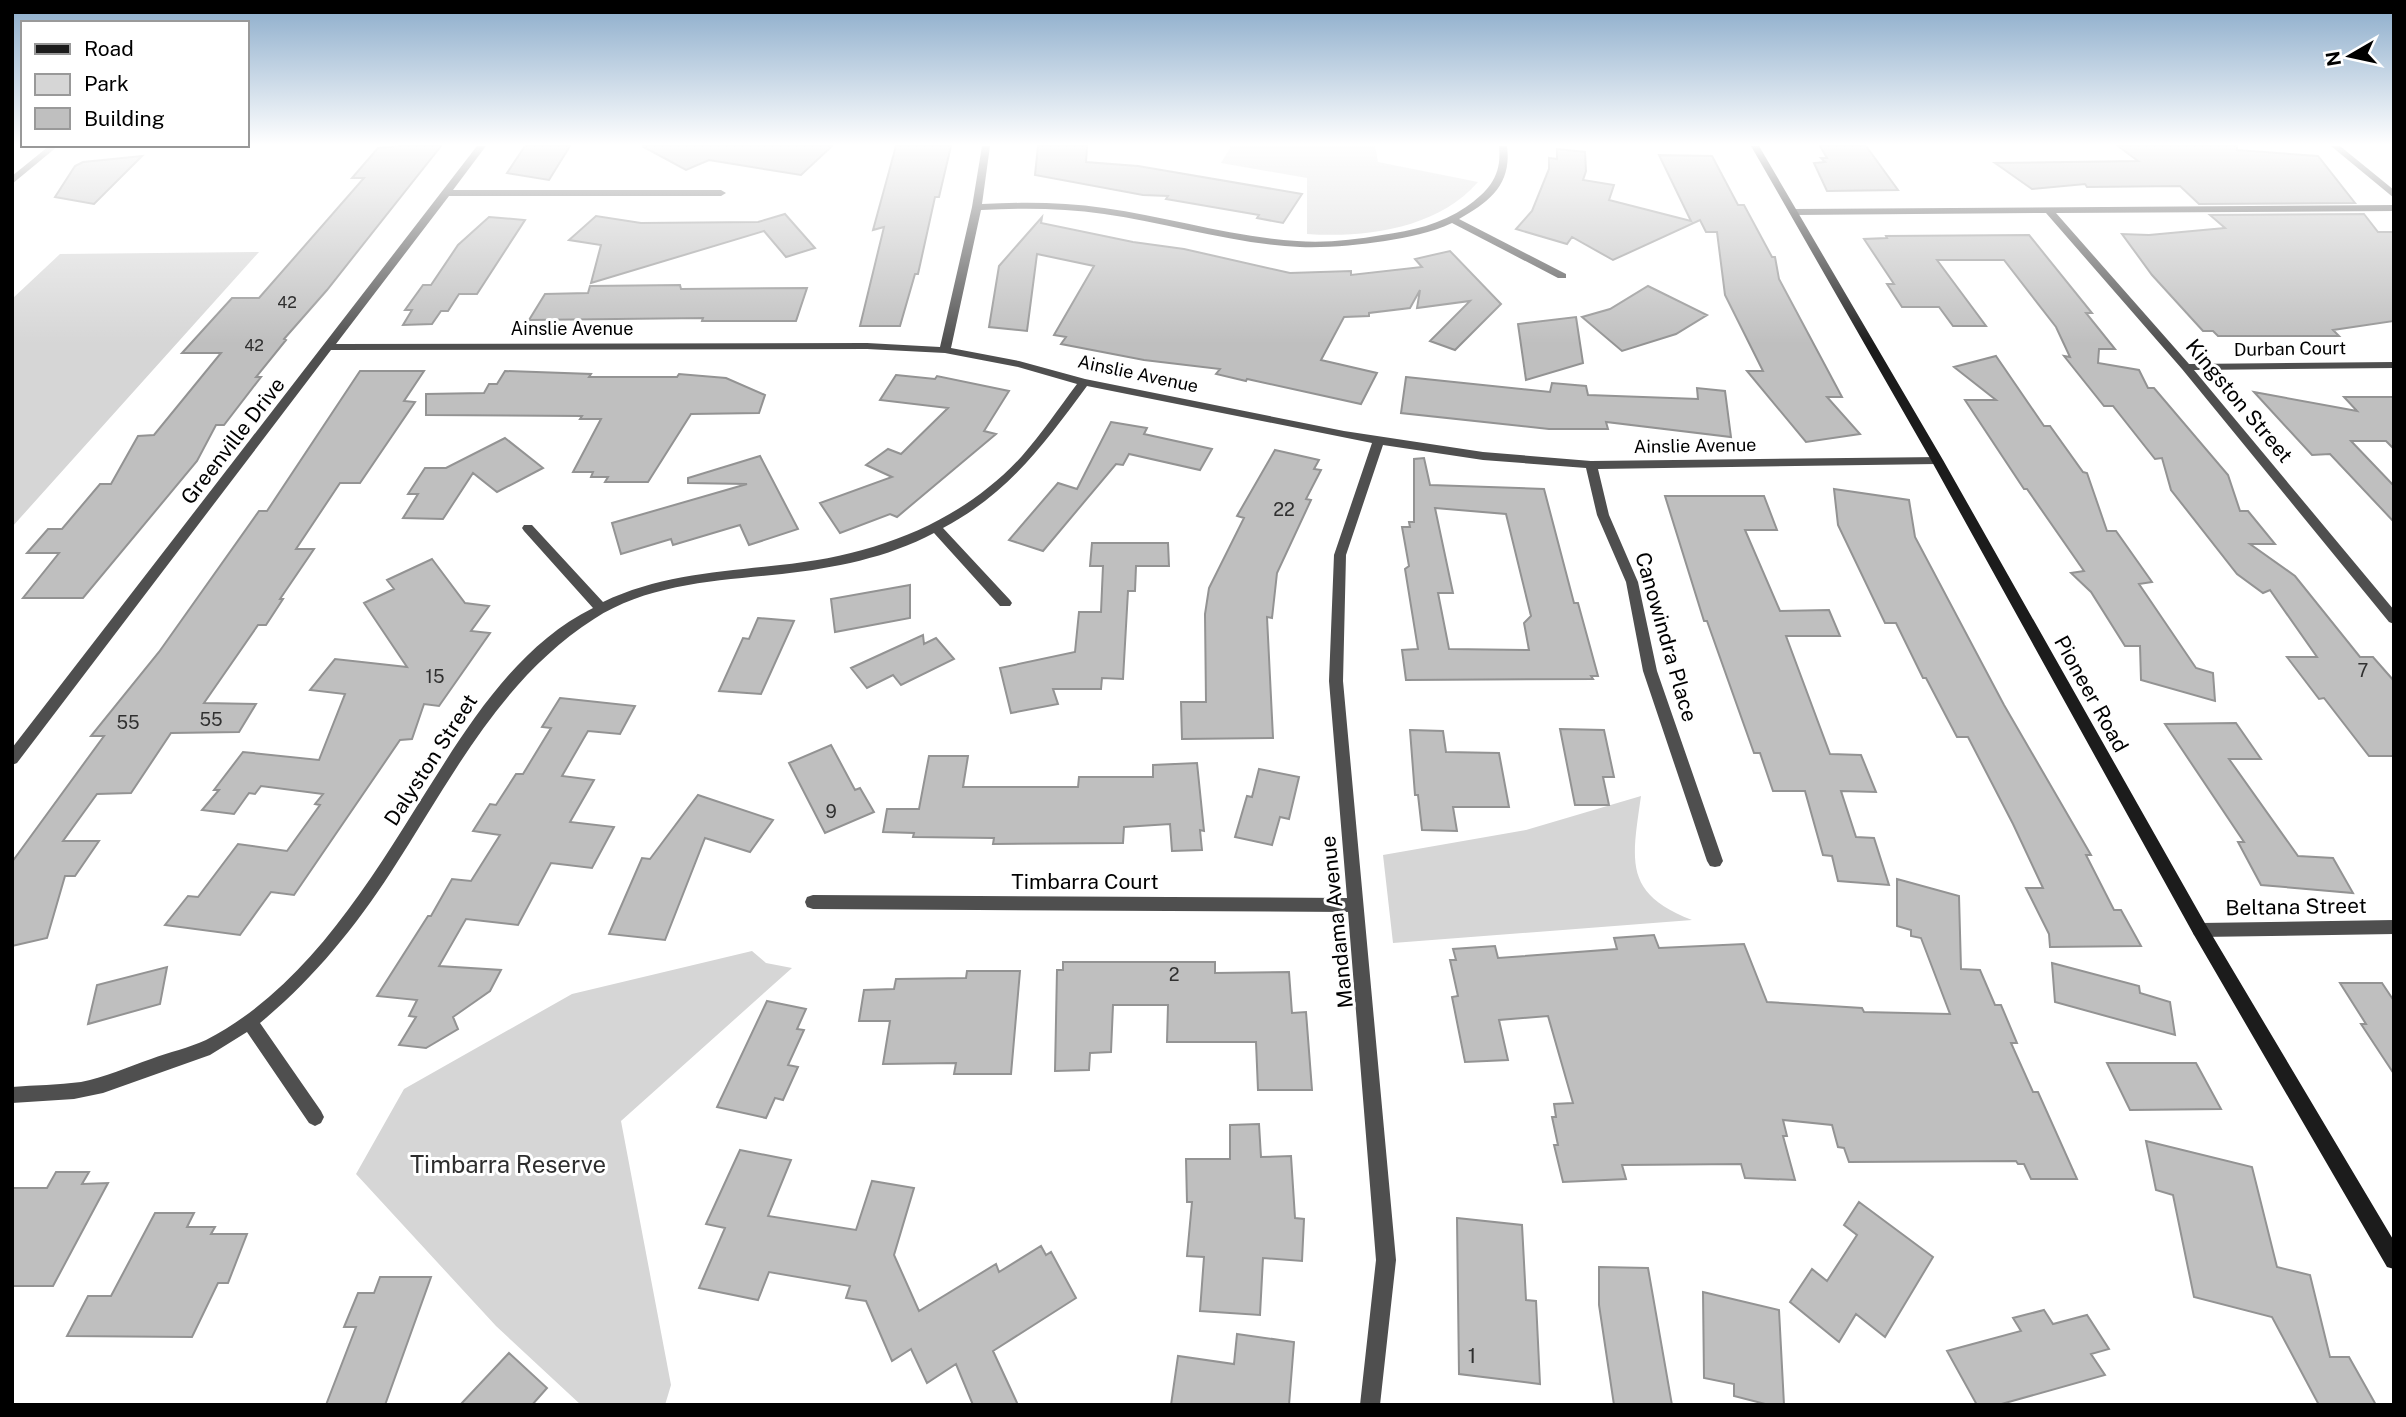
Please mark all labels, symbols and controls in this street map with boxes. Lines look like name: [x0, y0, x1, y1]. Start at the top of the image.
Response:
legend: [21, 21, 248, 147]
north arrow: [2315, 21, 2385, 91]
text: Road: [84, 36, 134, 61]
text: N: [2321, 50, 2345, 68]
text: Park: [84, 71, 129, 96]
text: Building: [84, 106, 165, 131]
house number: 42: [277, 293, 297, 312]
street label: Ainslie Avenue: [511, 318, 633, 339]
street label: Kingston Street: [2181, 334, 2298, 467]
house number: 42: [244, 336, 264, 355]
street label: Durban Court: [2234, 337, 2346, 360]
street label: Ainslie Avenue: [1076, 350, 1200, 397]
street label: Greenville Drive: [175, 372, 290, 509]
street label: Ainslie Avenue: [1633, 434, 1757, 457]
house number: 22: [1273, 499, 1295, 520]
street label: Canowindra Place: [1630, 549, 1703, 725]
street label: Pioneer Road: [2049, 631, 2134, 756]
house number: 7: [2358, 660, 2368, 681]
house number: 15: [426, 666, 444, 687]
street label: Dalyston Street: [379, 689, 482, 830]
house number: 55: [199, 709, 223, 730]
house number: 55: [116, 712, 140, 733]
house number: 9: [825, 801, 837, 822]
street label: Mandama Avenue: [1315, 835, 1358, 1010]
street label: Timbarra Court: [1011, 869, 1159, 894]
street label: Beltana Street: [2225, 893, 2367, 920]
house number: 2: [1169, 964, 1179, 985]
park label: Timbarra Reserve: [410, 1150, 606, 1178]
house number: 1: [1468, 1343, 1476, 1368]

